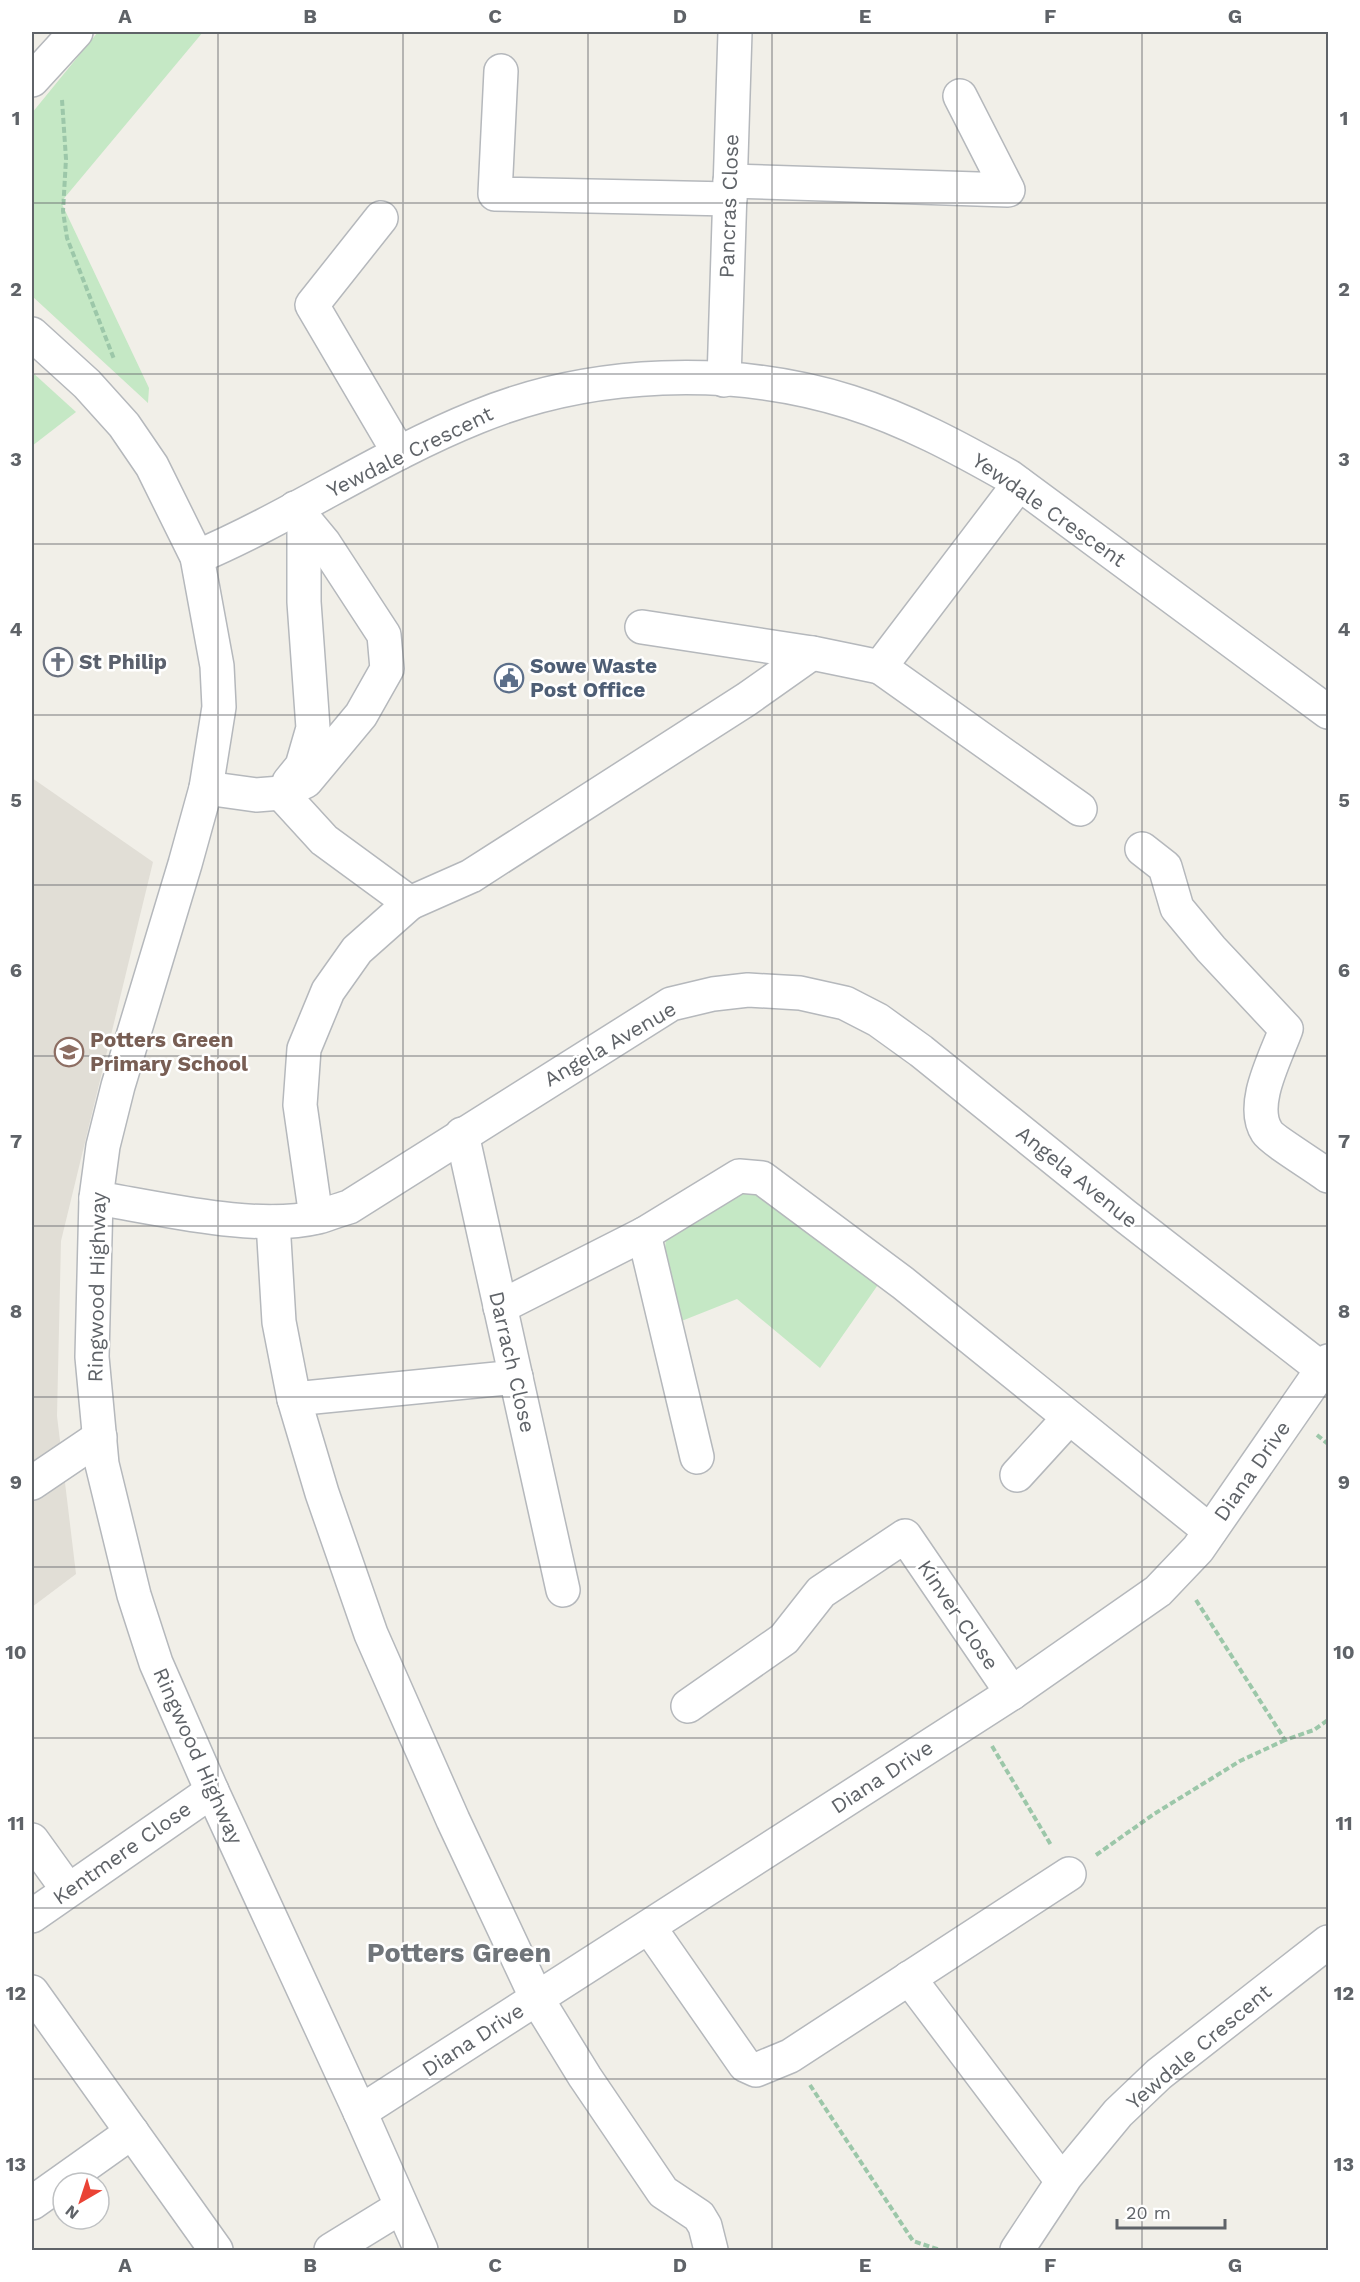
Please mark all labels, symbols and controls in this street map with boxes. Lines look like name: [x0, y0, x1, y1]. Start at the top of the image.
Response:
text: A: [118, 4, 132, 28]
text: B: [303, 4, 317, 28]
text: C: [488, 4, 502, 28]
text: D: [673, 4, 687, 28]
text: E: [859, 4, 871, 28]
text: F: [1044, 4, 1056, 28]
text: G: [1228, 4, 1242, 28]
text: 1: [12, 106, 20, 130]
text: 1: [1340, 106, 1348, 130]
street label: Pancras Close: [713, 133, 744, 279]
text: 2: [10, 277, 22, 301]
text: 2: [1338, 277, 1350, 301]
street label: Yewdale Crescent: [323, 400, 497, 503]
text: 3: [10, 447, 22, 471]
street label: Yewdale Crescent: [968, 447, 1131, 572]
text: 3: [1338, 447, 1350, 471]
text: 4: [10, 617, 23, 641]
text: 4: [1338, 617, 1351, 641]
church icon: St Philip: [42, 646, 74, 678]
place label: St Philip: [79, 649, 167, 674]
place label: Sowe Waste Post Office: [530, 653, 657, 702]
public building icon: Sowe Waste Post Office: [493, 662, 525, 694]
text: 5: [10, 788, 22, 812]
text: 5: [1338, 788, 1350, 812]
text: 6: [10, 958, 22, 982]
text: 6: [1338, 958, 1350, 982]
street label: Angela Avenue: [539, 996, 680, 1092]
place label: Potters Green Primary School: [90, 1027, 248, 1076]
school or university icon: Potters Green Primary School: [53, 1036, 85, 1068]
street label: Angela Avenue: [1012, 1120, 1143, 1233]
text: 7: [10, 1129, 22, 1153]
text: 7: [1338, 1129, 1350, 1153]
street label: Ringwood Highway: [82, 1191, 111, 1382]
street label: Darrach Close: [484, 1289, 541, 1435]
text: 8: [10, 1299, 22, 1323]
text: 8: [1338, 1299, 1350, 1323]
street label: Diana Drive: [1208, 1416, 1295, 1526]
text: 9: [10, 1470, 22, 1494]
text: 9: [1338, 1470, 1350, 1494]
street label: Kinver Close: [913, 1555, 1004, 1674]
text: 10: [5, 1640, 27, 1664]
text: 10: [1333, 1640, 1355, 1664]
street label: Ringwood Highway: [148, 1664, 249, 1848]
street label: Diana Drive: [826, 1734, 937, 1819]
street label: Kentmere Close: [48, 1796, 196, 1910]
text: 11: [7, 1811, 25, 1835]
text: 11: [1335, 1811, 1353, 1835]
district label: Potters Green: [367, 1937, 551, 1969]
street label: Yewdale Crescent: [1121, 1979, 1276, 2115]
text: 12: [6, 1981, 26, 2005]
text: 12: [1334, 1981, 1354, 2005]
street label: Diana Drive: [417, 1997, 528, 2082]
text: 13: [6, 2152, 26, 2176]
text: 13: [1334, 2152, 1354, 2176]
north arrow: [51, 2171, 111, 2231]
scale bar: [1117, 2192, 1225, 2230]
text: N: [61, 2201, 82, 2223]
text: 20 m: [1126, 2202, 1171, 2223]
text: A: [118, 2253, 132, 2277]
text: B: [303, 2253, 317, 2277]
text: C: [488, 2253, 502, 2277]
text: D: [673, 2253, 687, 2277]
text: E: [859, 2253, 871, 2277]
text: F: [1044, 2253, 1056, 2277]
text: G: [1228, 2253, 1242, 2277]

